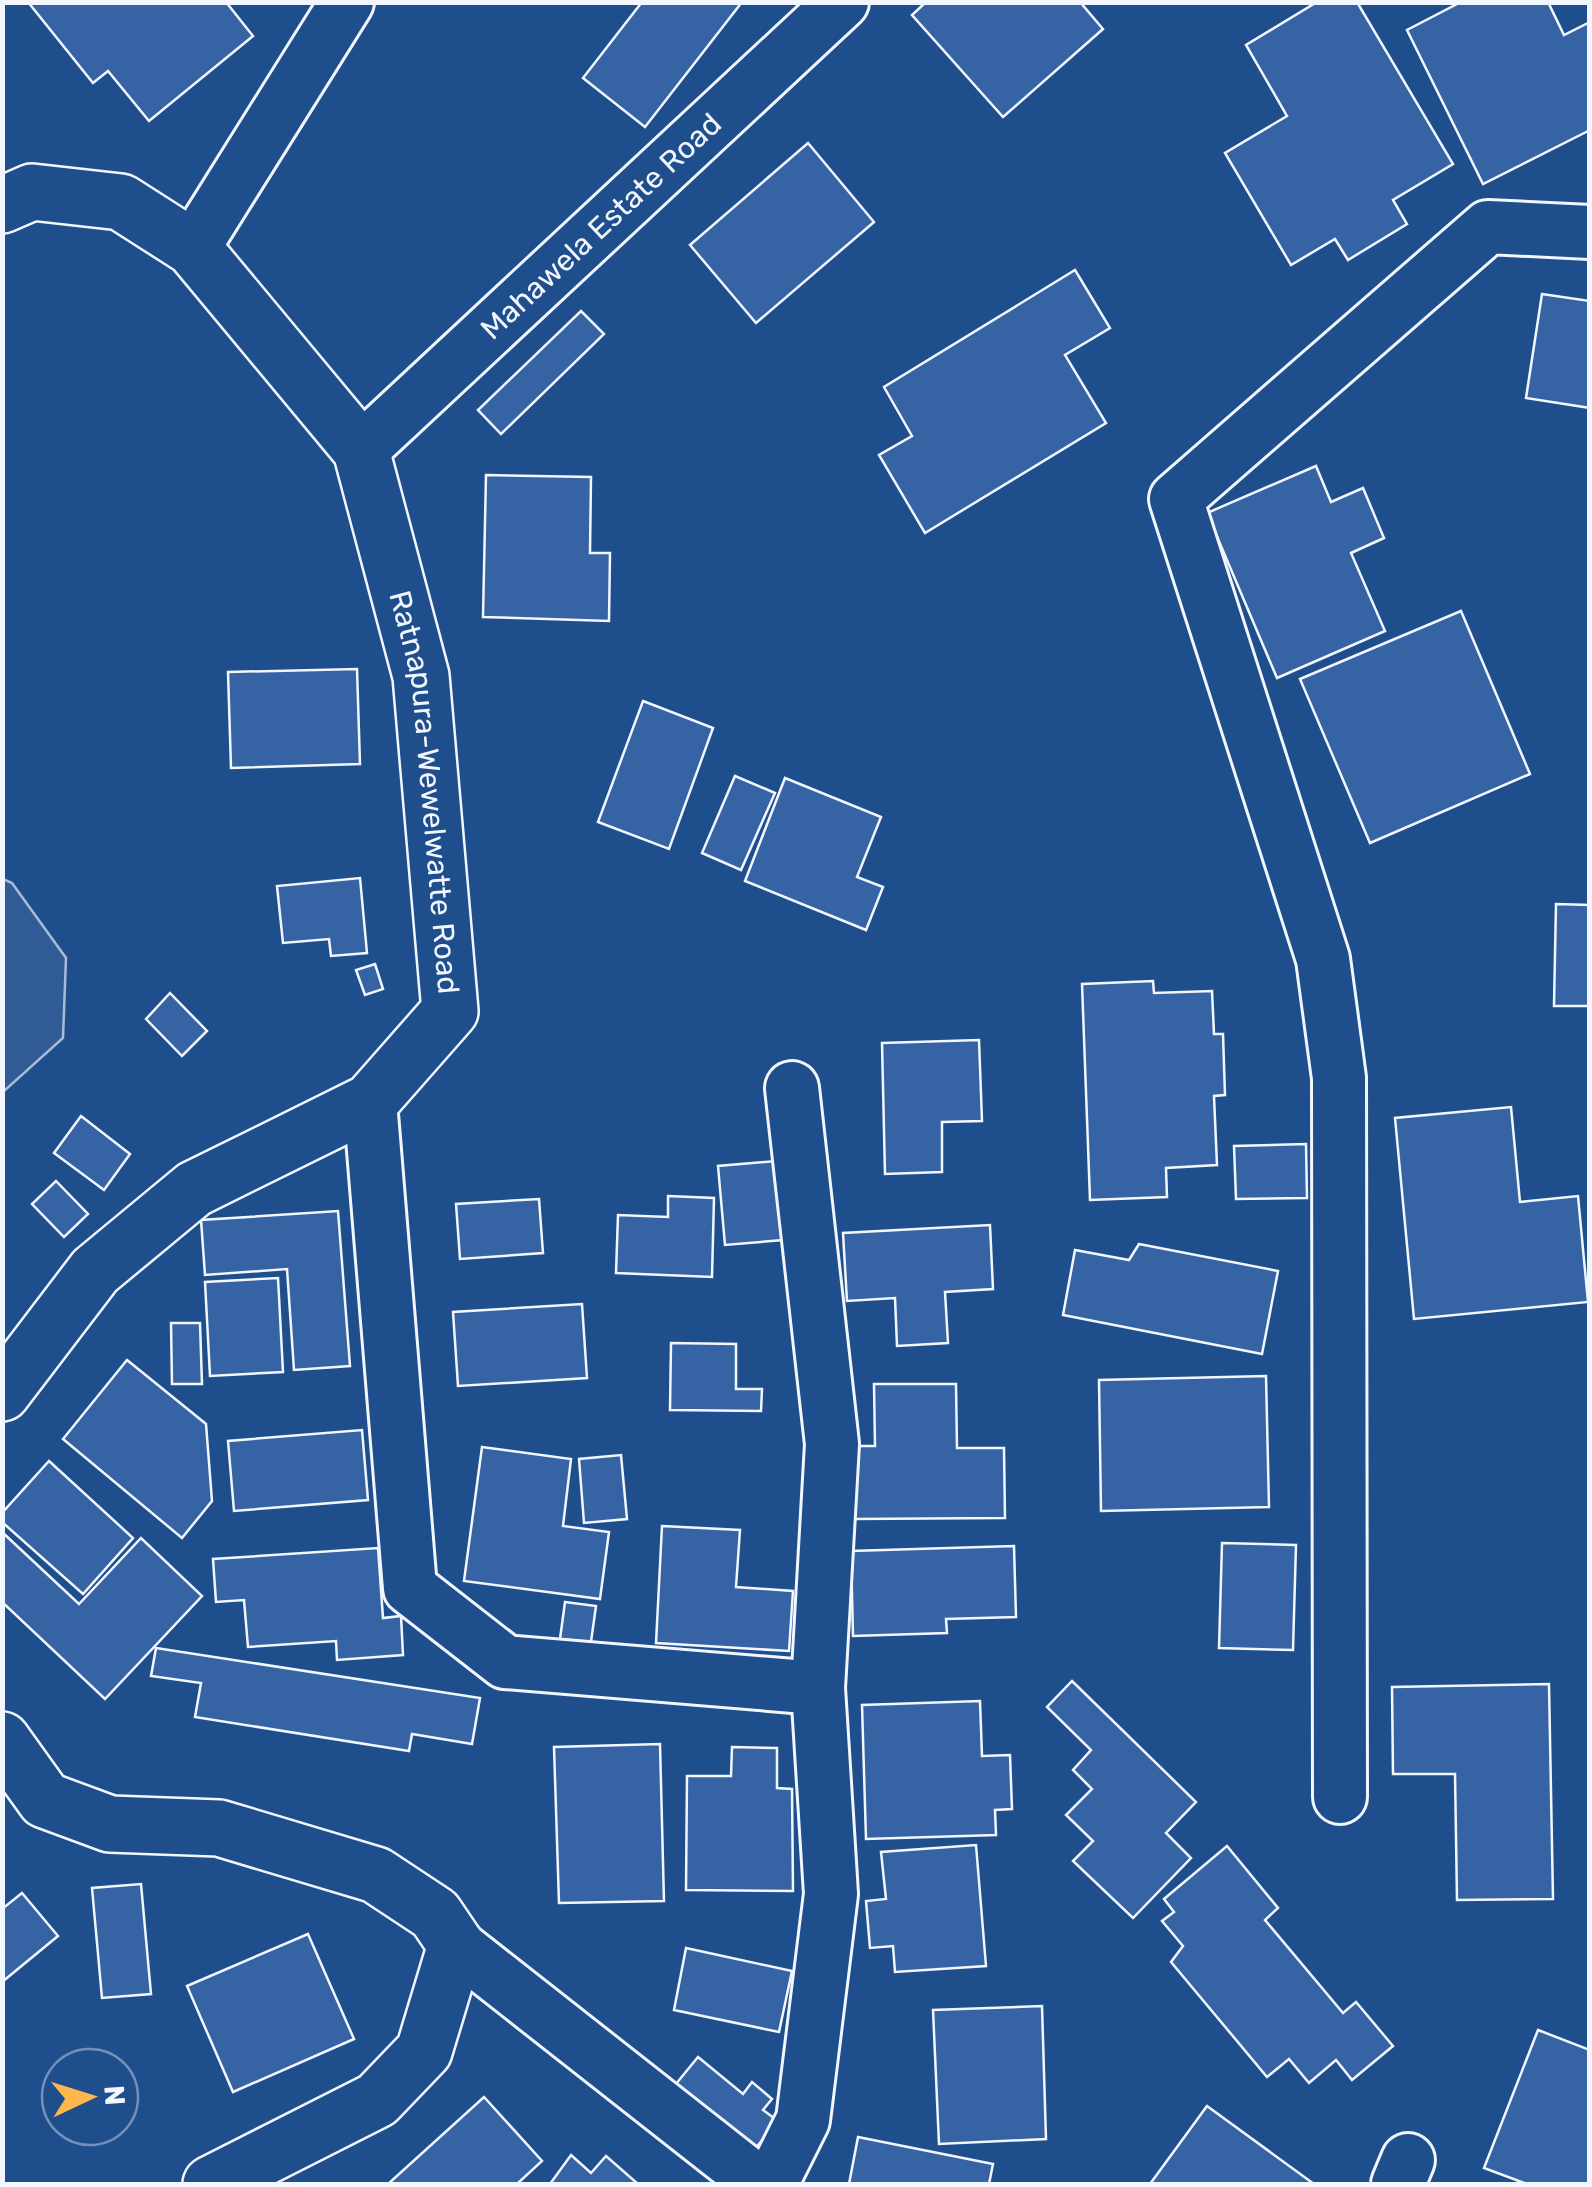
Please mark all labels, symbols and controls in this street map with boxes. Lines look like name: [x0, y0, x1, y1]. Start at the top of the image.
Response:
street label: Mahawela Estate Road: [473, 106, 729, 347]
street label: Ratnapura-Wewelwatte Road: [381, 587, 466, 995]
north arrow: [40, 2047, 140, 2147]
text: N: [97, 2084, 132, 2106]

